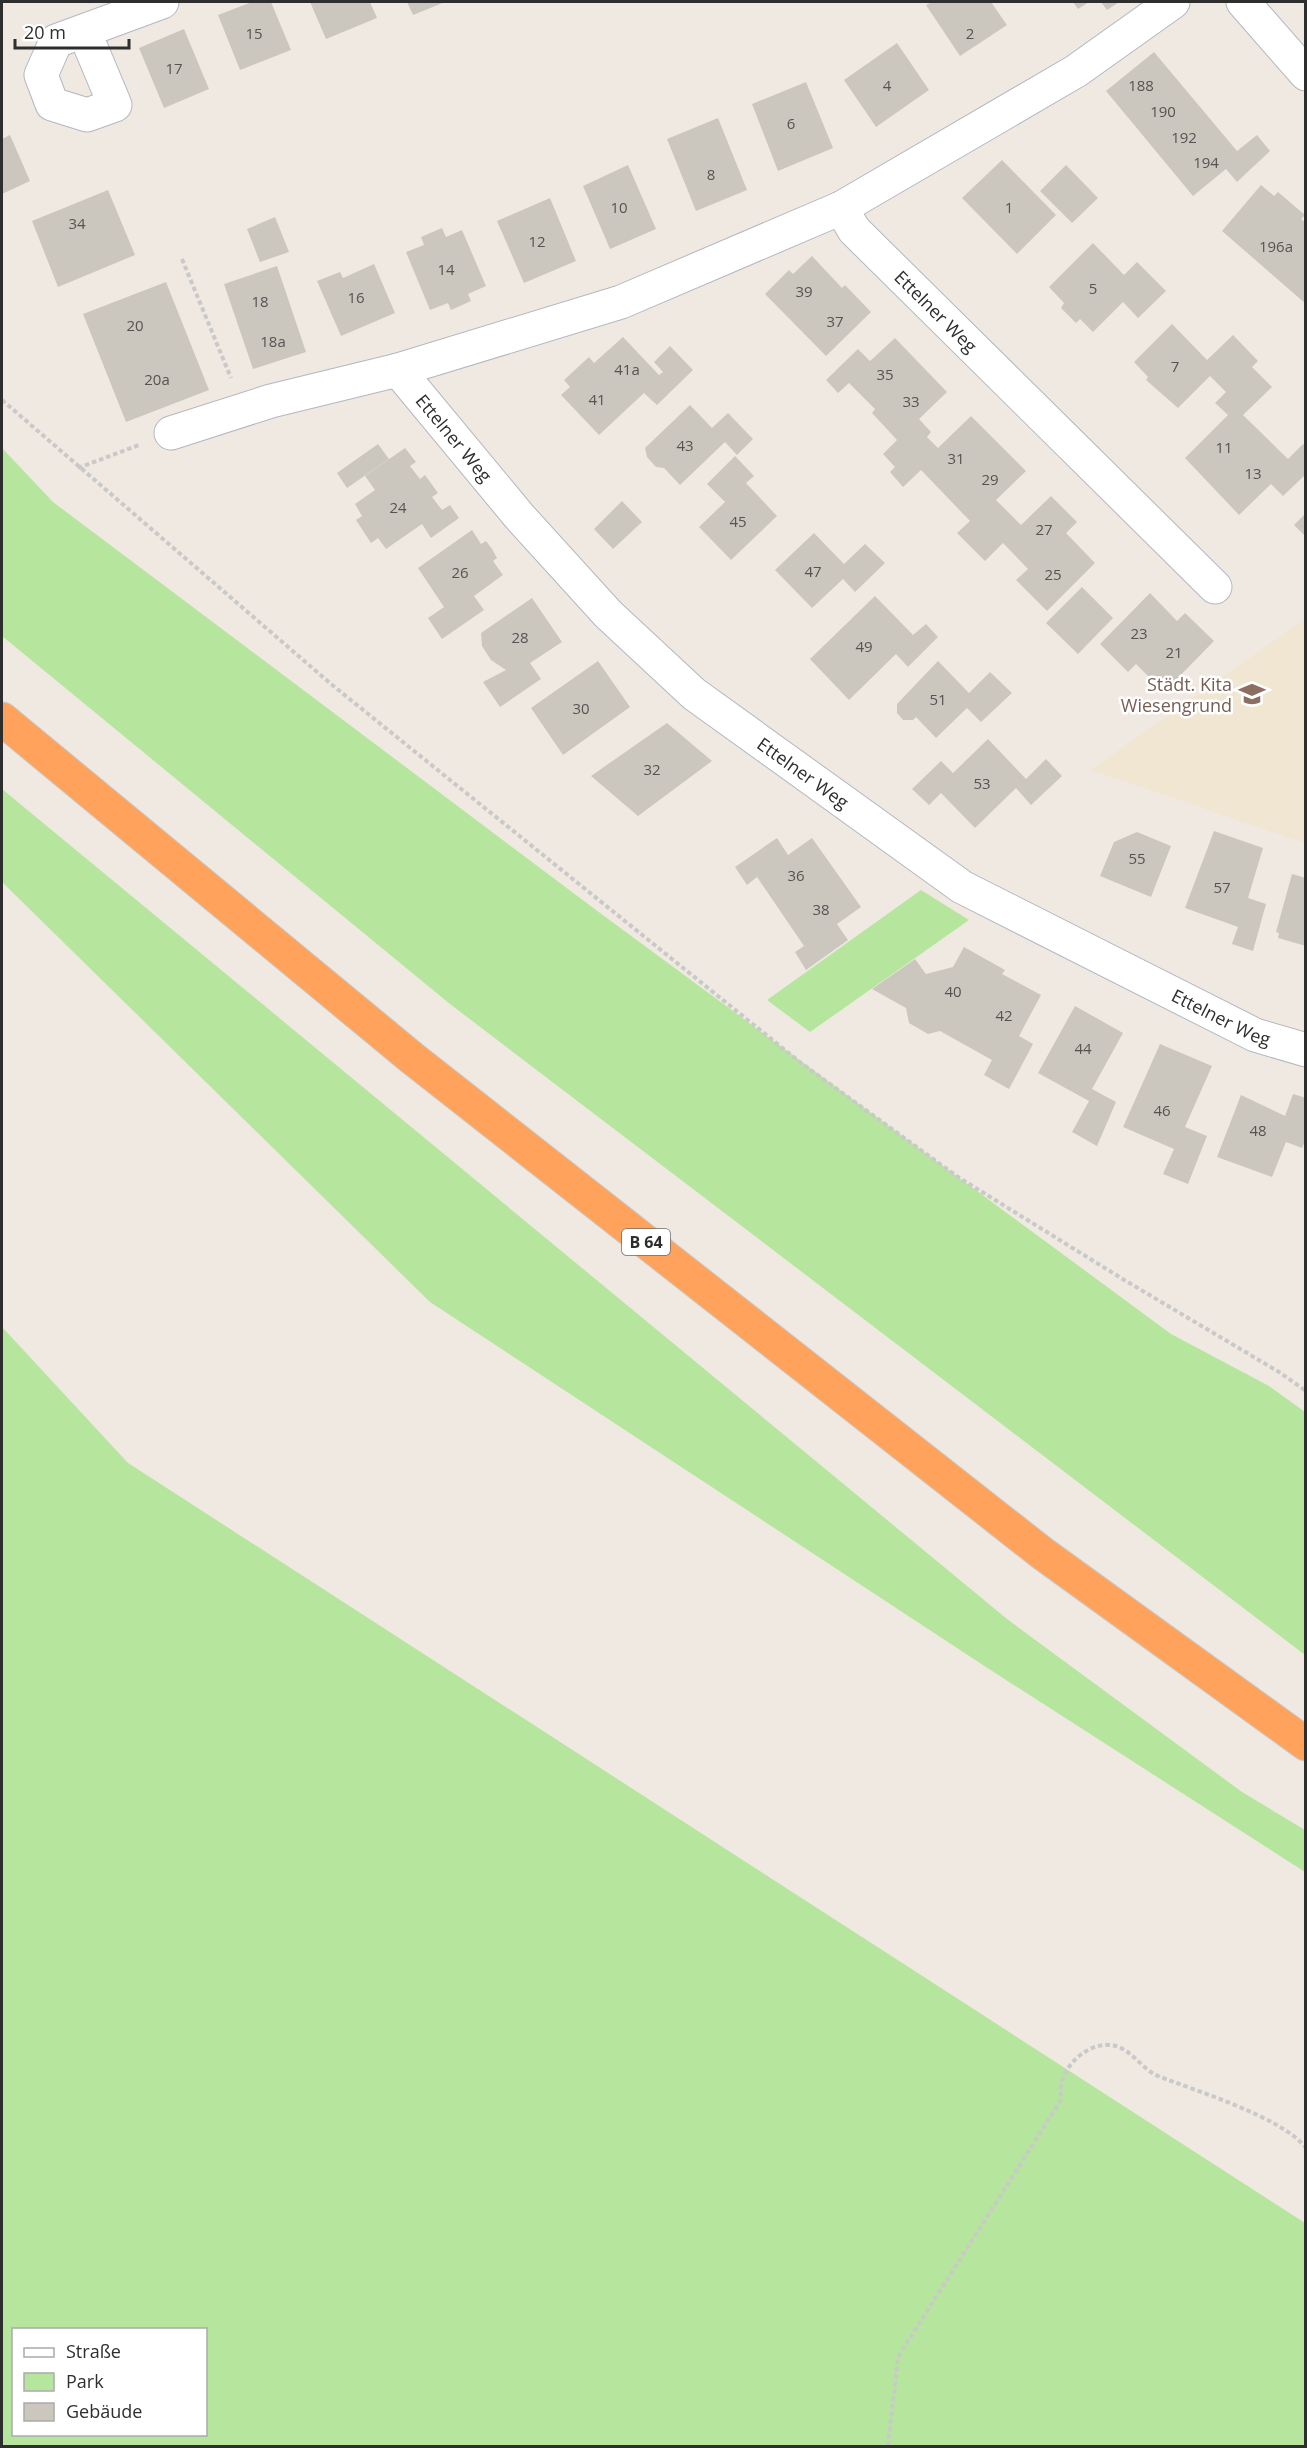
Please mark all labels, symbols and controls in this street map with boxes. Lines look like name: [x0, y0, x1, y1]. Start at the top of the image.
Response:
scale bar: [15, 12, 129, 50]
text: 20 m: [24, 20, 66, 44]
house number: 15: [245, 23, 263, 43]
house number: 2: [966, 23, 974, 43]
house number: 17: [165, 58, 183, 78]
house number: 4: [883, 75, 892, 95]
house number: 188: [1128, 75, 1154, 95]
house number: 190: [1150, 101, 1176, 121]
house number: 6: [787, 113, 795, 133]
house number: 192: [1171, 127, 1197, 147]
house number: 194: [1193, 152, 1219, 172]
house number: 8: [707, 164, 715, 184]
house number: 10: [610, 197, 628, 217]
house number: 1: [1005, 197, 1013, 217]
house number: 34: [68, 213, 86, 233]
house number: 12: [528, 231, 546, 251]
house number: 196a: [1259, 236, 1293, 256]
house number: 14: [437, 259, 455, 279]
street label: Ettelner Weg: [890, 265, 983, 358]
house number: 5: [1089, 278, 1097, 298]
house number: 39: [795, 281, 813, 301]
house number: 16: [347, 287, 365, 307]
house number: 18: [251, 291, 269, 311]
house number: 37: [826, 311, 844, 331]
house number: 20: [126, 315, 144, 335]
house number: 18a: [260, 331, 286, 351]
house number: 7: [1171, 356, 1179, 376]
house number: 41a: [614, 359, 640, 379]
house number: 35: [876, 364, 894, 384]
house number: 20a: [144, 369, 170, 389]
street label: Ettelner Weg: [411, 389, 498, 487]
house number: 41: [588, 389, 606, 409]
house number: 33: [902, 391, 920, 411]
house number: 43: [676, 435, 694, 455]
house number: 11: [1215, 437, 1233, 457]
house number: 31: [947, 448, 965, 468]
house number: 13: [1244, 463, 1262, 483]
house number: 29: [981, 469, 999, 489]
house number: 24: [389, 497, 407, 517]
house number: 45: [729, 511, 747, 531]
house number: 27: [1035, 519, 1053, 539]
house number: 47: [804, 561, 822, 581]
house number: 26: [451, 562, 469, 582]
house number: 25: [1044, 564, 1062, 584]
house number: 23: [1130, 623, 1148, 643]
house number: 28: [511, 627, 529, 647]
house number: 49: [855, 636, 873, 656]
house number: 21: [1165, 642, 1183, 662]
place label: Städt. Kita Wiesengrund: [1121, 672, 1232, 717]
school or university icon: Städt. Kita Wiesengrund: [1237, 679, 1267, 709]
house number: 51: [929, 689, 947, 709]
house number: 30: [572, 698, 590, 718]
street label: Ettelner Weg: [753, 732, 854, 814]
house number: 32: [643, 759, 661, 779]
house number: 53: [973, 773, 991, 793]
house number: 55: [1128, 848, 1146, 868]
house number: 36: [787, 865, 805, 885]
house number: 57: [1213, 877, 1231, 897]
house number: 38: [812, 899, 830, 919]
house number: 40: [944, 981, 962, 1001]
street label: Ettelner Weg: [1168, 983, 1274, 1051]
house number: 42: [995, 1005, 1013, 1025]
house number: 44: [1074, 1038, 1092, 1058]
house number: 46: [1153, 1100, 1171, 1120]
house number: 48: [1249, 1120, 1267, 1140]
road number: B 64: [622, 1229, 670, 1255]
legend: [12, 2328, 207, 2436]
text: Straße: [66, 2339, 121, 2363]
text: Park: [66, 2369, 104, 2393]
text: Gebäude: [66, 2399, 142, 2423]

